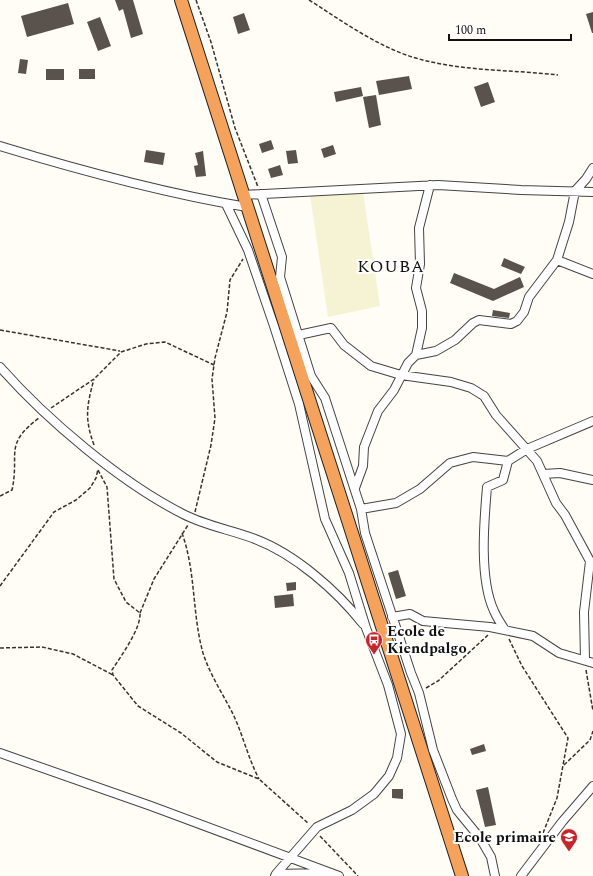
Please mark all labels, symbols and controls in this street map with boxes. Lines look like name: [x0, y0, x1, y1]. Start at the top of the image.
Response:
scale bar: [449, 16, 571, 42]
text: 100 m: [455, 21, 486, 40]
district label: KOUBA: [357, 254, 425, 280]
place label: Ecole de Kiendpalgo: [387, 620, 467, 660]
bus stop icon: Ecole de Kiendpalgo: [364, 630, 384, 655]
place label: Ecole primaire: [454, 826, 556, 849]
school or university icon: Ecole primaire: [559, 827, 579, 852]

